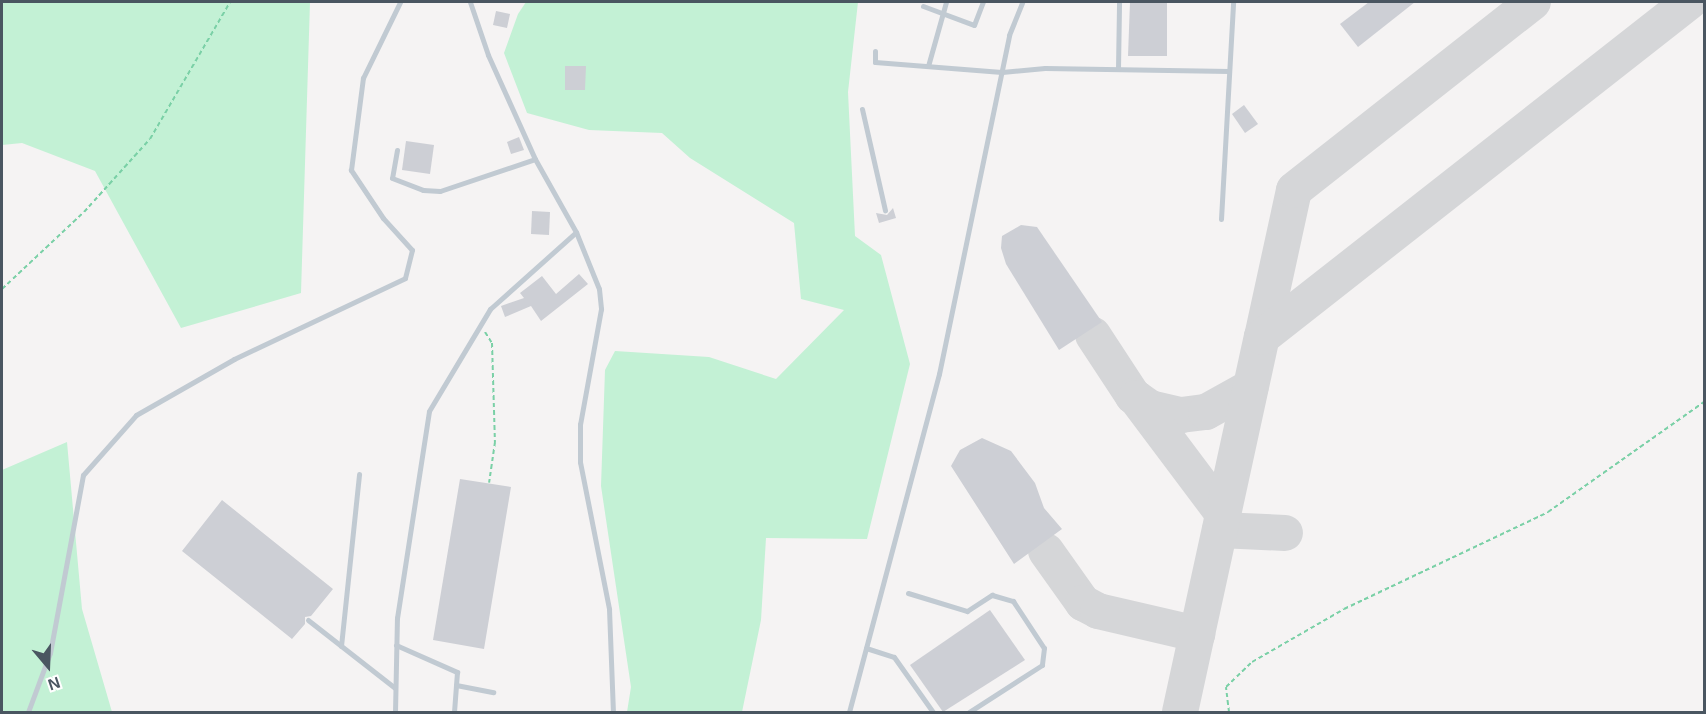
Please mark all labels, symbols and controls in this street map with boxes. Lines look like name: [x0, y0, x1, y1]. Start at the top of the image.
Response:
north arrow: [18, 636, 78, 696]
text: N: [46, 674, 62, 693]

